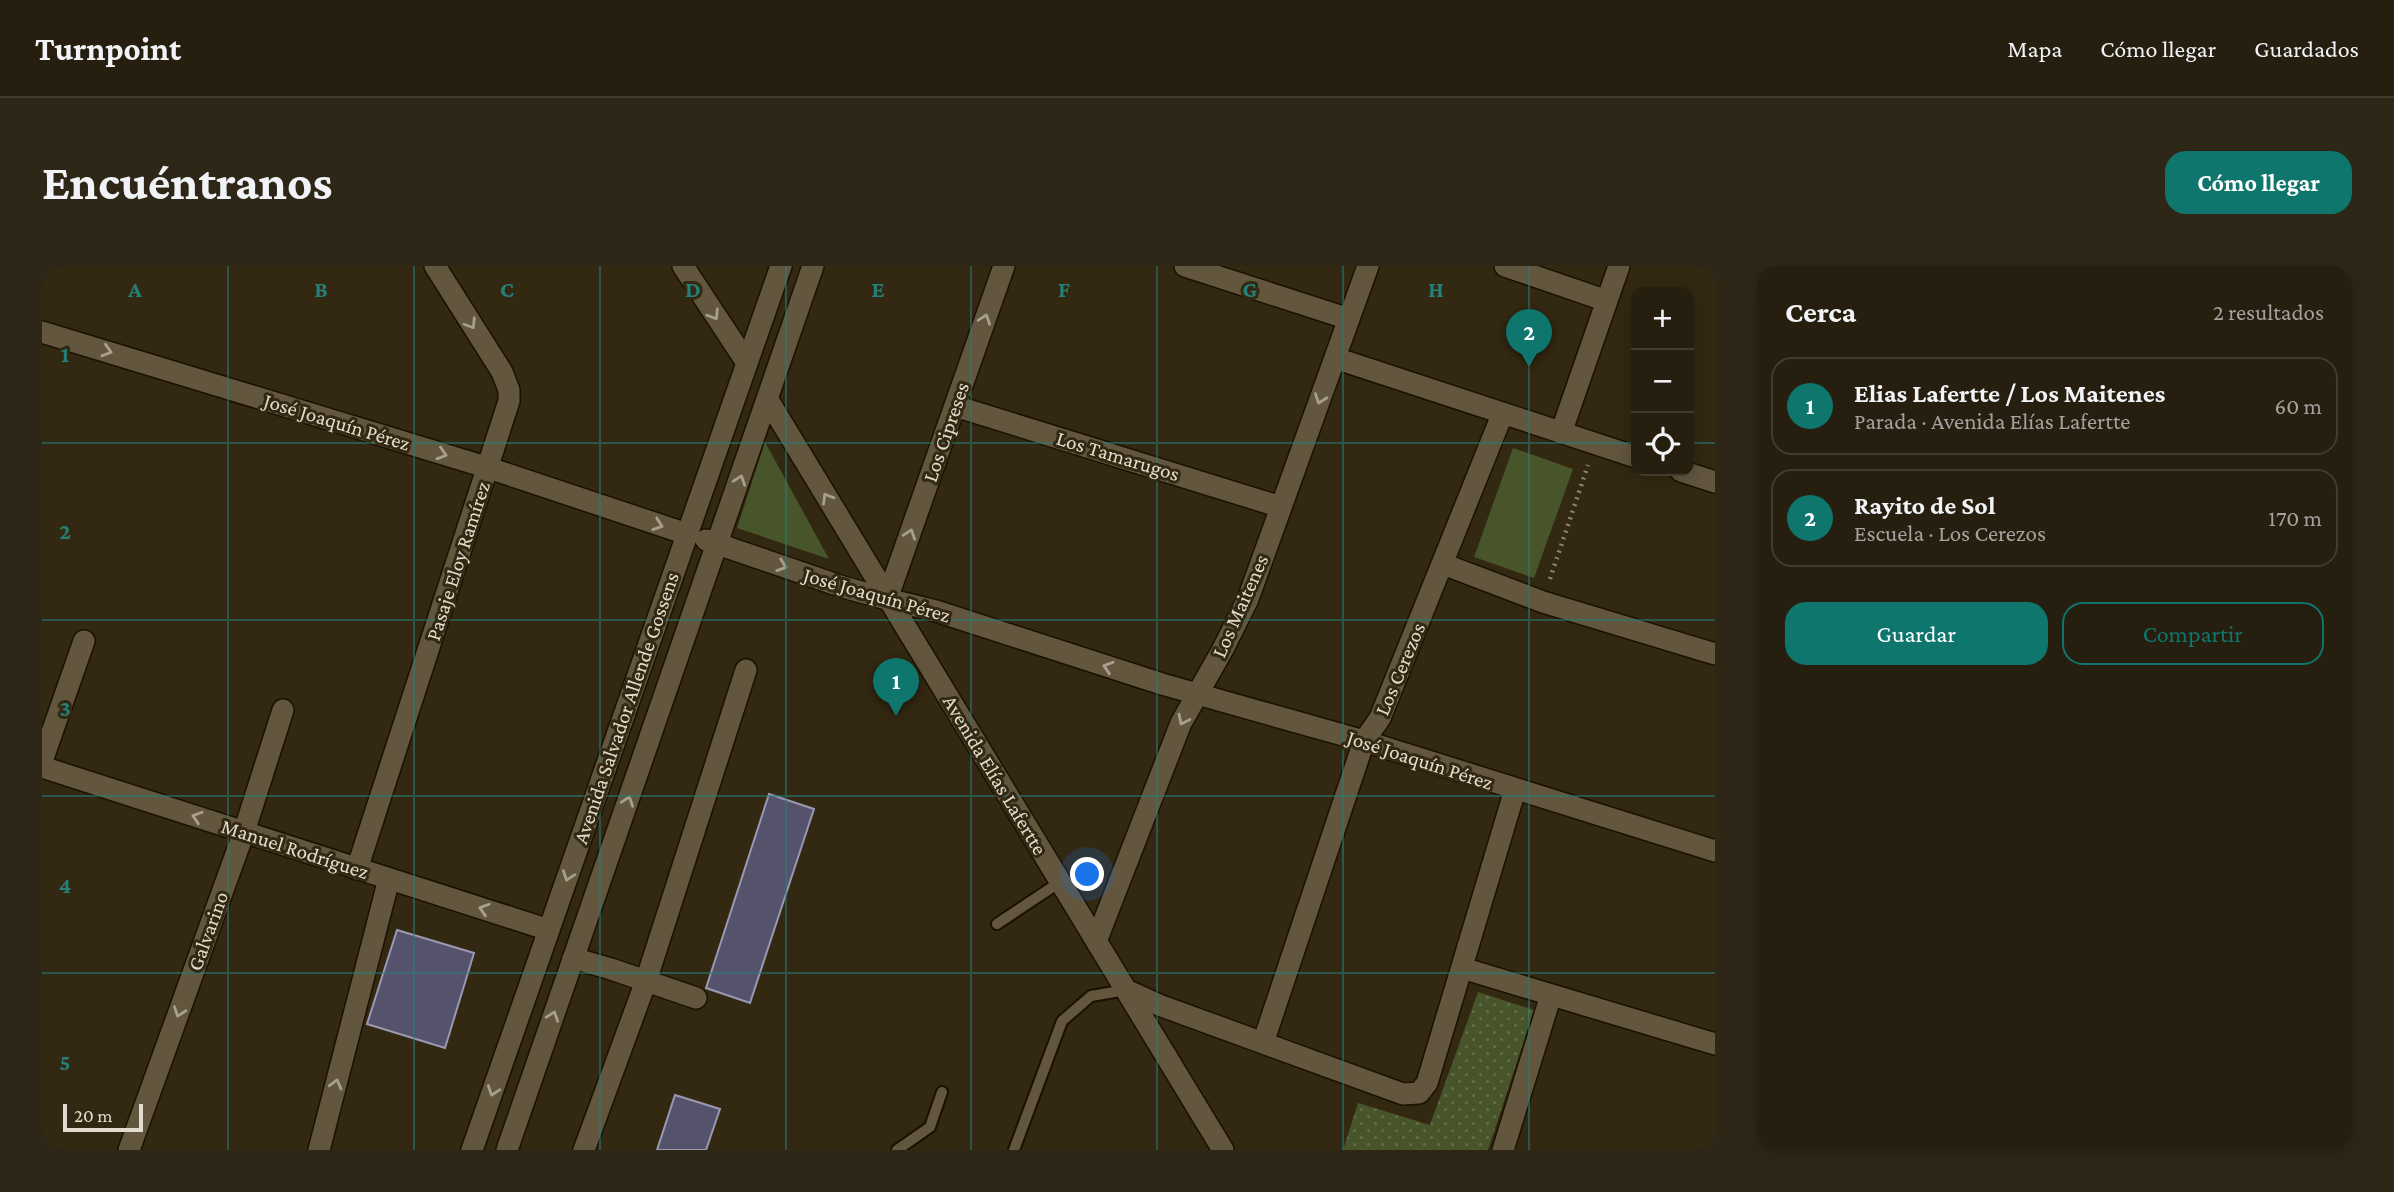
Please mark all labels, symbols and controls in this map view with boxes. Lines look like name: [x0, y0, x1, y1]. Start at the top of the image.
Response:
text: Turnpoint: [35, 30, 181, 67]
text: Mapa: [2008, 35, 2062, 62]
text: Cómo llegar: [2100, 35, 2216, 62]
text: Guardados: [2254, 35, 2359, 62]
button: Cómo llegar: [2165, 151, 2352, 214]
text: Encuéntranos: [42, 155, 332, 210]
text: A: [127, 276, 142, 302]
text: B: [314, 276, 328, 302]
text: C: [500, 276, 514, 302]
text: D: [685, 276, 701, 302]
text: E: [871, 276, 885, 302]
text: F: [1058, 276, 1070, 302]
text: G: [1243, 276, 1258, 302]
text: H: [1428, 276, 1444, 302]
map controls: [1631, 287, 1694, 476]
button: +: [1631, 287, 1694, 350]
text: Cerca: [1785, 295, 1856, 328]
text: 2 resultados: [2213, 299, 2324, 325]
one-way arrow: [706, 307, 719, 320]
pin: 2: [1506, 309, 1552, 367]
one-way arrow: [977, 314, 991, 326]
one-way arrow: [463, 316, 476, 329]
text: 1: [61, 341, 70, 367]
one-way arrow: [101, 343, 113, 358]
button: −: [1631, 350, 1694, 413]
street label: Los Cipreses: [918, 379, 974, 485]
text: Elias Lafertte / Los Maitenes: [1854, 379, 2165, 408]
street label: José Joaquín Pérez: [259, 388, 413, 456]
one-way arrow: [1314, 393, 1328, 405]
text: 1: [1806, 393, 1814, 419]
text: 60 m: [2275, 393, 2322, 419]
text: Parada · Avenida Elías Lafertte: [1854, 408, 2130, 434]
button: locate: [1631, 413, 1694, 476]
street label: Los Tamarugos: [1054, 426, 1182, 486]
one-way arrow: [435, 446, 448, 460]
one-way arrow: [732, 474, 746, 486]
street label: Pasaje Eloy Ramírez: [421, 478, 495, 644]
text: Rayito de Sol: [1854, 491, 1995, 520]
one-way arrow: [822, 492, 835, 505]
text: 2: [1804, 505, 1816, 531]
text: 170 m: [2268, 505, 2322, 531]
one-way arrow: [652, 516, 664, 531]
text: 2: [59, 518, 71, 544]
text: Escuela · Los Cerezos: [1854, 520, 2046, 546]
one-way arrow: [902, 529, 916, 541]
street label: Los Maitenes: [1207, 551, 1273, 661]
one-way arrow: [775, 558, 788, 572]
street label: José Joaquín Pérez: [799, 562, 953, 627]
street label: Avenida Salvador Allende Gossens: [568, 569, 684, 847]
button: Guardar: [1785, 602, 2048, 665]
button: Compartir: [2062, 602, 2324, 665]
street label: Los Cerezos: [1370, 619, 1430, 719]
pin: 1: [873, 658, 919, 716]
one-way arrow: [1102, 660, 1114, 675]
street label: Avenida Elías Lafertte: [938, 691, 1052, 859]
text: 3: [59, 695, 71, 721]
one-way arrow: [1177, 713, 1191, 725]
street label: José Joaquín Pérez: [1342, 725, 1496, 795]
one-way arrow: [620, 796, 634, 808]
one-way arrow: [192, 811, 204, 826]
street label: Manuel Rodríguez: [218, 814, 372, 884]
your location: [1070, 857, 1104, 891]
one-way arrow: [562, 870, 576, 882]
text: 4: [59, 872, 71, 898]
street label: Galvarino: [183, 888, 233, 974]
one-way arrow: [478, 903, 490, 918]
one-way arrow: [173, 1005, 187, 1017]
one-way arrow: [545, 1011, 559, 1023]
text: 5: [59, 1049, 71, 1075]
one-way arrow: [328, 1078, 342, 1090]
one-way arrow: [487, 1085, 501, 1097]
scale bar: [63, 1101, 144, 1133]
text: 20 m: [74, 1105, 113, 1126]

